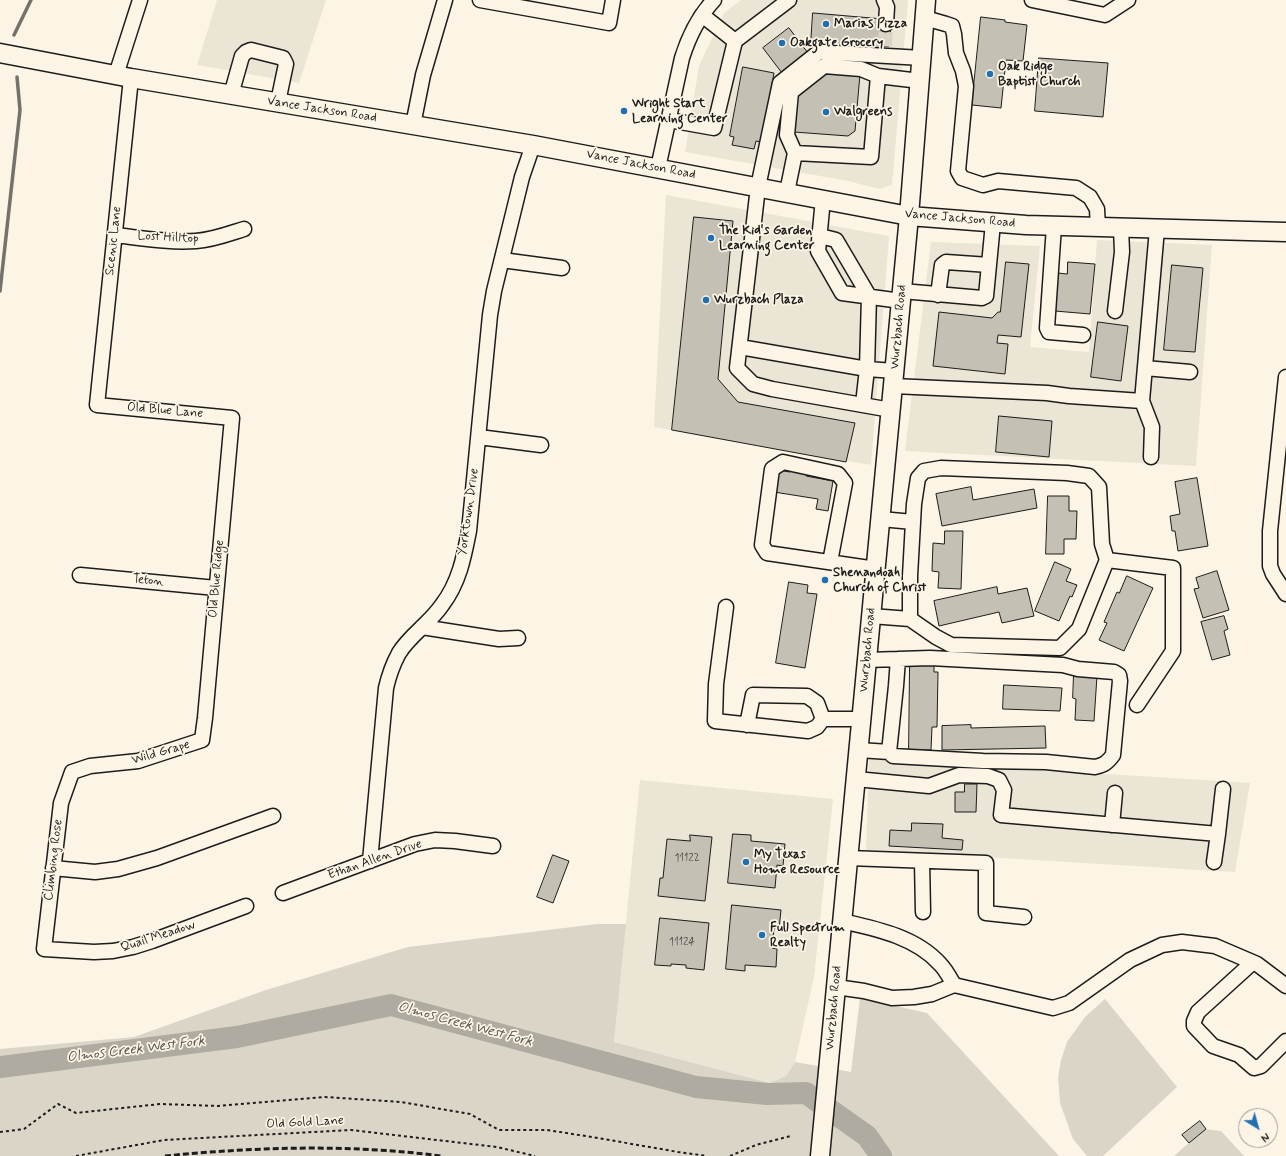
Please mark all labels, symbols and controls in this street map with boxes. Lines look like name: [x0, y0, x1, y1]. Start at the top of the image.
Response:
place label: Marias Pizza: [834, 16, 907, 32]
marker: Marias Pizza: [821, 19, 831, 29]
place label: Oakgate Grocery: [790, 35, 883, 51]
marker: Oakgate Grocery: [777, 38, 787, 48]
place label: Oak Ridge Baptist Church: [998, 59, 1081, 90]
marker: Oak Ridge Baptist Church: [985, 69, 995, 79]
street label: Vance Jackson Road: [266, 94, 378, 126]
place label: Wright Start Learning Center: [632, 96, 727, 127]
place label: Walgreens: [834, 104, 892, 120]
marker: Wright Start Learning Center: [619, 106, 629, 116]
marker: Walgreens: [821, 107, 831, 117]
street label: Vance Jackson Road: [585, 147, 697, 183]
street label: Scenic Lane: [103, 206, 125, 276]
street label: Vance Jackson Road: [904, 206, 1016, 232]
place label: The Kid's Garden Learning Center: [719, 223, 814, 254]
street label: Lost Hilltop: [137, 229, 199, 247]
marker: The Kid's Garden Learning Center: [706, 233, 716, 243]
street label: Wurzbach Road: [888, 284, 910, 370]
place label: Wurzbach Plaza: [714, 292, 804, 308]
marker: Wurzbach Plaza: [701, 295, 711, 305]
street label: Old Blue Lane: [126, 400, 204, 422]
street label: Yorktown Drive: [455, 467, 483, 557]
street label: Old Blue Ridge: [206, 539, 228, 619]
place label: Shenandoah Church of Christ: [833, 565, 926, 596]
street label: Teton: [132, 572, 164, 590]
marker: Shenandoah Church of Christ: [820, 575, 830, 585]
street label: Wurzbach Road: [857, 607, 879, 693]
street label: Wild Grape: [130, 737, 192, 769]
street label: Climbing Rose: [41, 818, 67, 902]
street label: Ethan Allen Drive: [326, 837, 424, 883]
place label: My Texas Home Resource: [754, 847, 840, 878]
house number: 11122: [674, 852, 700, 866]
marker: My Texas Home Resource: [741, 857, 751, 867]
street label: Quail Meadow: [119, 918, 197, 956]
place label: Full Spectrum Realty: [770, 920, 845, 951]
marker: Full Spectrum Realty: [757, 930, 767, 940]
house number: 11124: [669, 936, 695, 950]
street label: Wurzbach Road: [823, 965, 845, 1051]
water label: Olmos Creek West Fork: [396, 999, 534, 1051]
water label: Olmos Creek West Fork: [66, 1033, 206, 1067]
north arrow: [1238, 1108, 1278, 1148]
street label: Old Gold Lane: [266, 1113, 344, 1133]
text: N: [1257, 1129, 1272, 1145]

